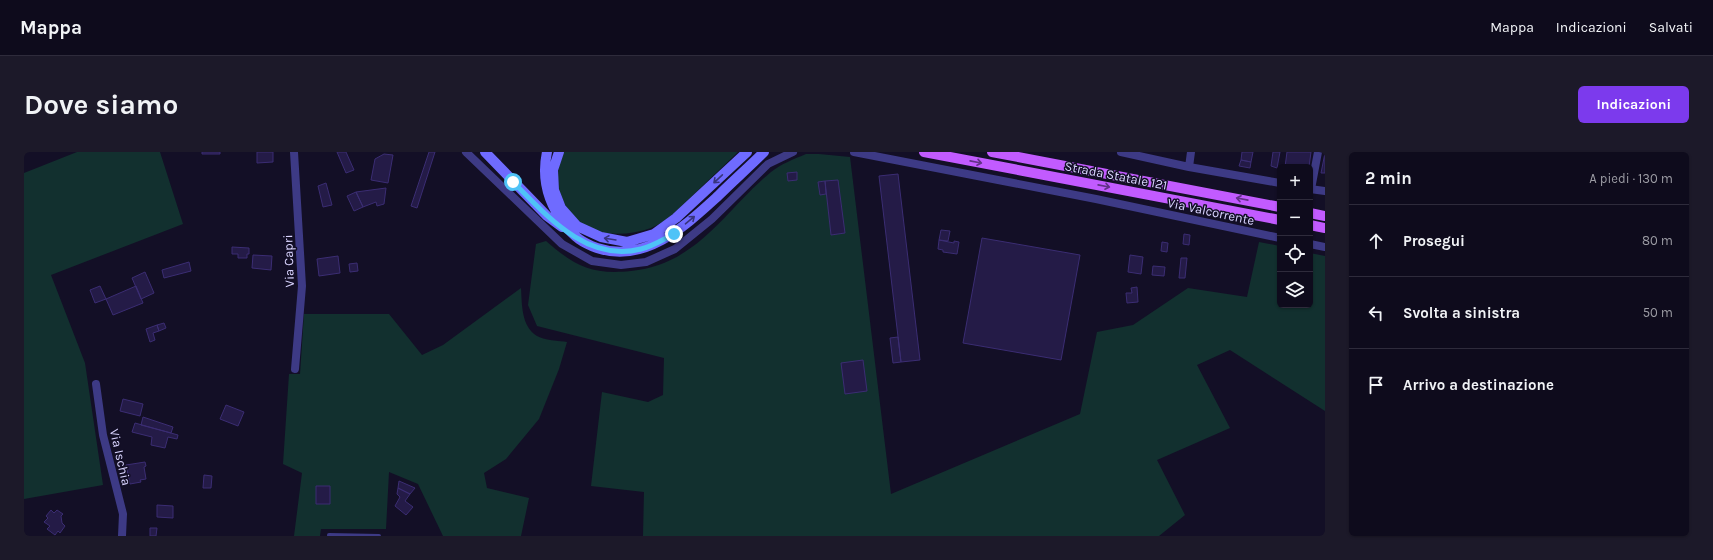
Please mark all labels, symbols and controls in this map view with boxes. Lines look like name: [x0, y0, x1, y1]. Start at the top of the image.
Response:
text: Mappa: [20, 17, 82, 39]
text: Mappa: [1490, 19, 1534, 36]
text: Indicazioni: [1556, 19, 1627, 36]
text: Salvati: [1649, 19, 1693, 36]
button: Indicazioni: [1578, 86, 1689, 123]
text: Dove siamo: [24, 88, 178, 121]
one-way arrow: [969, 158, 982, 166]
street label: Strada Statale 121: [1063, 158, 1168, 193]
map controls: [1277, 164, 1313, 308]
button: +: [1277, 164, 1313, 200]
text: 2 min: [1365, 168, 1412, 188]
text: A piedi · 130 m: [1589, 171, 1673, 186]
route start: [504, 173, 522, 191]
one-way arrow: [713, 174, 724, 183]
one-way arrow: [1097, 182, 1110, 190]
street label: Via Valcorrente: [1166, 195, 1256, 228]
one-way arrow: [1236, 195, 1249, 203]
button: −: [1277, 200, 1313, 236]
one-way arrow: [685, 216, 696, 225]
route end: [665, 225, 683, 243]
icon: ahead: [1365, 230, 1387, 252]
text: Prosegui: [1403, 232, 1465, 250]
text: 80 m: [1642, 233, 1673, 248]
street label: Via Capri: [280, 234, 297, 288]
one-way arrow: [604, 235, 617, 243]
button: locate: [1277, 236, 1313, 272]
button: layers: [1277, 272, 1313, 308]
icon: left: [1365, 302, 1387, 324]
text: Svolta a sinistra: [1403, 304, 1520, 322]
text: 50 m: [1643, 305, 1673, 320]
icon: arrive: [1365, 374, 1387, 396]
text: Arrivo a destinazione: [1403, 376, 1554, 394]
street label: Via Ischia: [107, 427, 134, 487]

